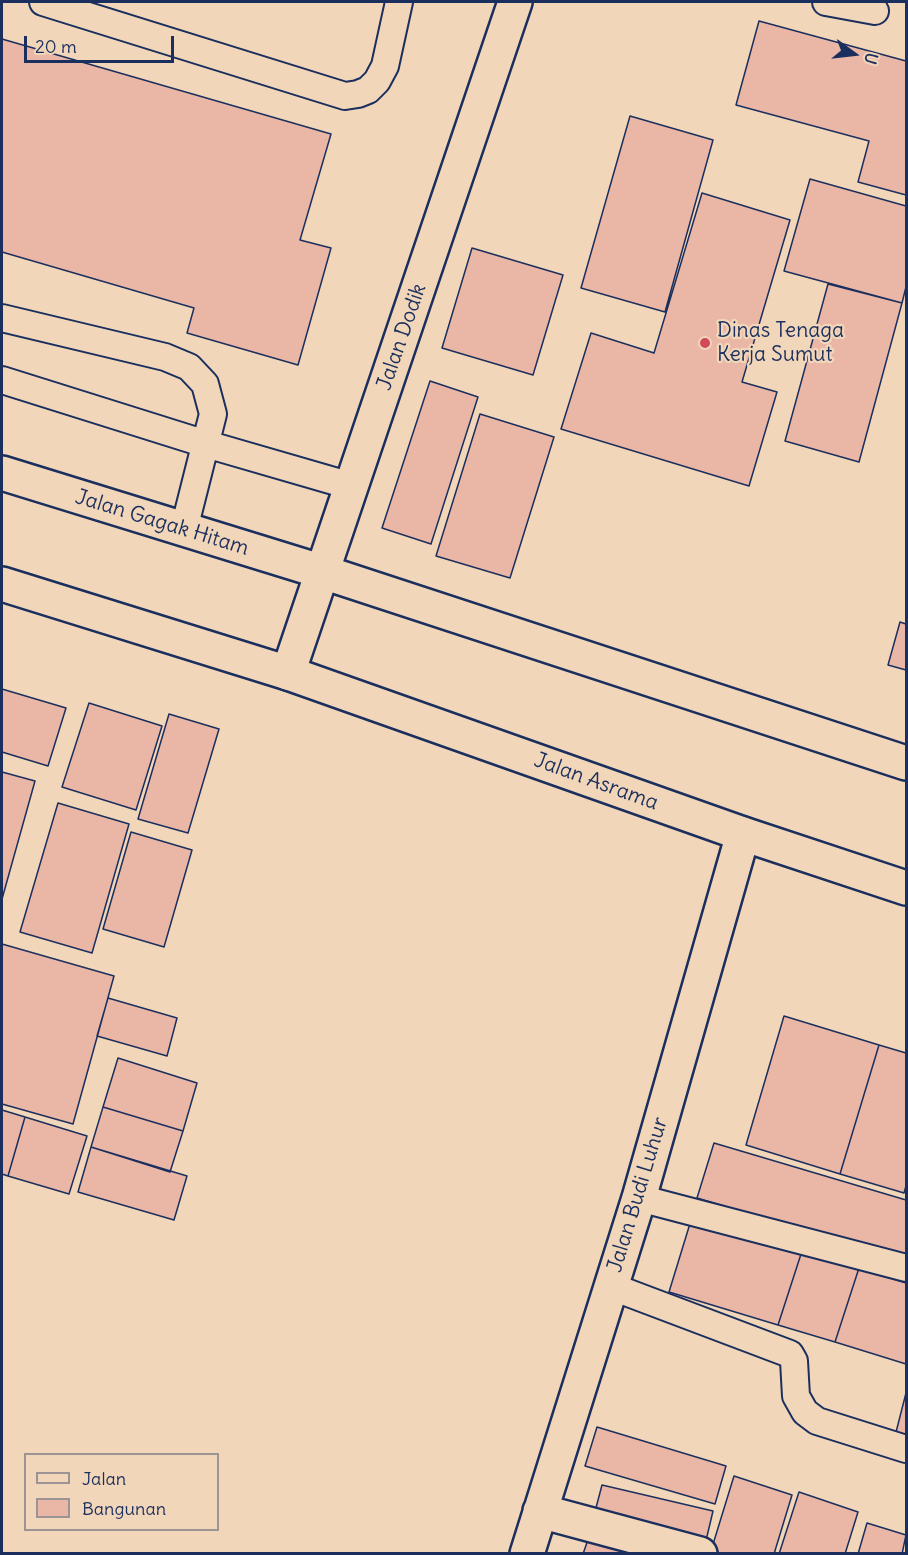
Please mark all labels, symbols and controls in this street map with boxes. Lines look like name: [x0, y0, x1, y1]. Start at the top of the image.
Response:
scale bar: [27, 24, 177, 62]
north arrow: [824, 24, 884, 84]
text: 20 m: [35, 35, 77, 58]
text: U: [860, 51, 882, 67]
street label: Jalan Dodik: [372, 280, 432, 394]
place label: Dinas Tenaga Kerja Sumut: [717, 318, 844, 368]
marker: Dinas Tenaga Kerja Sumut: [698, 336, 712, 350]
street label: Jalan Gagak Hitam: [72, 485, 252, 561]
street label: Jalan Asrama: [530, 748, 662, 816]
street label: Jalan Budi Luhur: [602, 1114, 674, 1276]
legend: [24, 1453, 219, 1531]
text: Jalan: [82, 1467, 126, 1490]
text: Bangunan: [82, 1497, 166, 1520]

